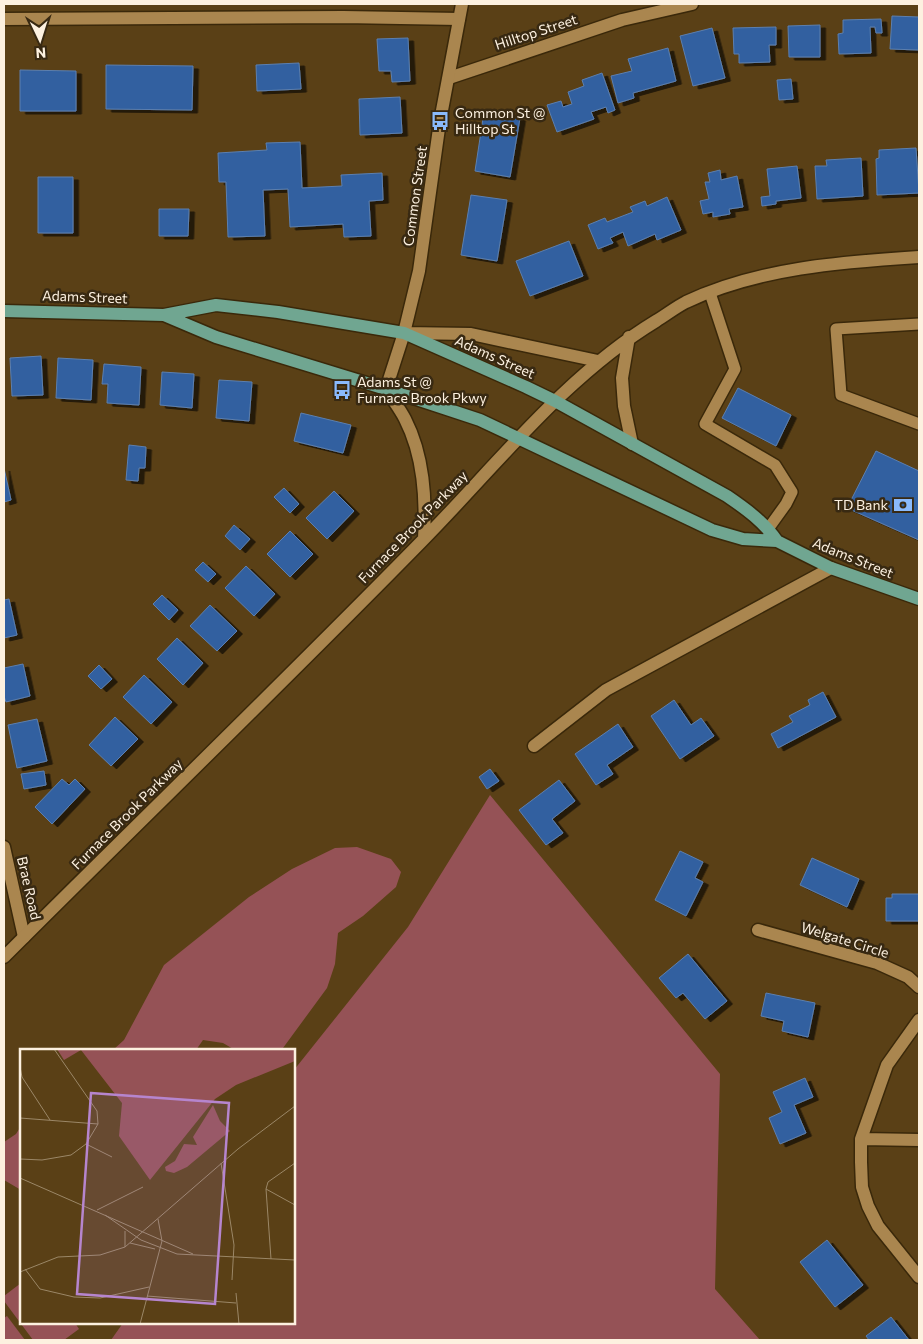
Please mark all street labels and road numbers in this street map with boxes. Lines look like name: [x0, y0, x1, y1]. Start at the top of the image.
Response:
street label: Hilltop Street: [492, 10, 579, 53]
street label: Common Street: [399, 144, 430, 247]
street label: Adams Street: [42, 287, 128, 306]
street label: Adams Street: [453, 331, 538, 382]
street label: Furnace Brook Parkway: [355, 467, 471, 586]
street label: Adams Street: [810, 534, 896, 582]
street label: Furnace Brook Parkway: [68, 755, 186, 873]
street label: Brae Road: [14, 855, 45, 921]
street label: Welgate Circle: [799, 918, 891, 961]

